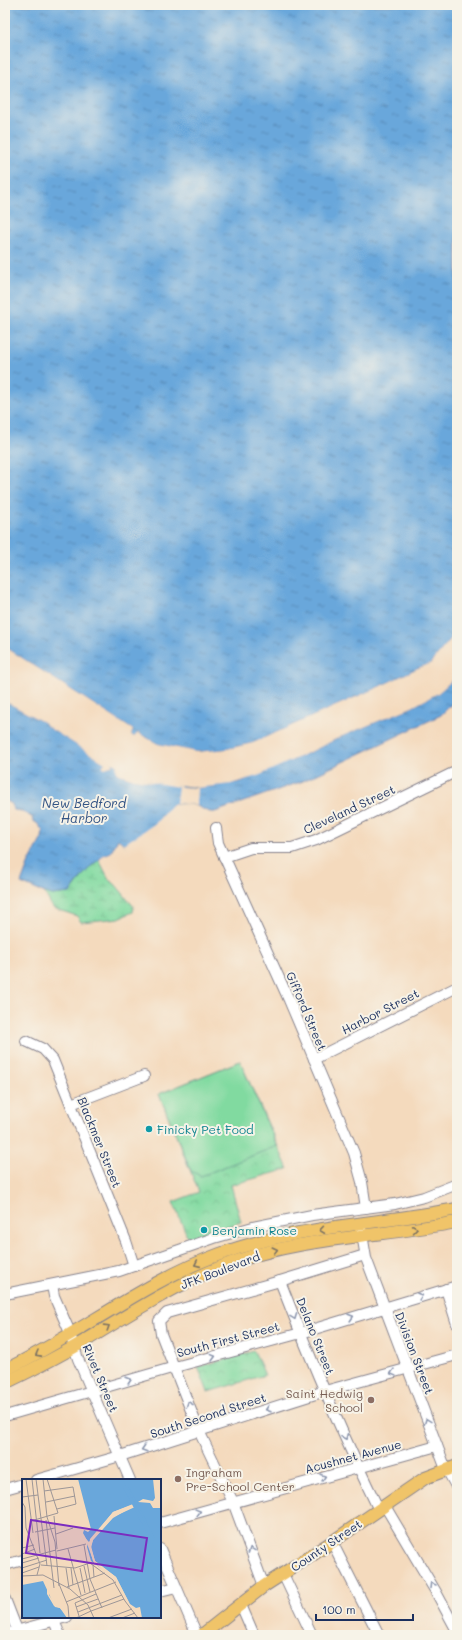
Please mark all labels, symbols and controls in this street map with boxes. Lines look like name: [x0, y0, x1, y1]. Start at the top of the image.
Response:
street label: Cleveland Street: [300, 781, 398, 837]
water label: New Bedford Harbor: [42, 794, 127, 826]
street label: Gifford Street: [283, 969, 331, 1053]
street label: Harbor Street: [339, 985, 421, 1037]
street label: Blackmer Street: [75, 1094, 125, 1190]
place label: Finicky Pet Food: [157, 1121, 254, 1137]
marker: Finicky Pet Food: [144, 1124, 154, 1134]
place label: Benjamin Rose: [212, 1222, 297, 1238]
marker: Benjamin Rose: [199, 1225, 209, 1235]
one-way arrow: [318, 1225, 325, 1234]
one-way arrow: [412, 1225, 418, 1234]
one-way arrow: [271, 1246, 278, 1255]
street label: JFK Boulevard: [178, 1247, 262, 1292]
one-way arrow: [193, 1259, 201, 1267]
one-way arrow: [417, 1292, 424, 1301]
street label: Delano Street: [293, 1295, 339, 1377]
street label: Division Street: [392, 1309, 438, 1397]
one-way arrow: [348, 1313, 355, 1322]
one-way arrow: [290, 1314, 298, 1321]
street label: South First Street: [175, 1318, 281, 1360]
one-way arrow: [103, 1325, 110, 1332]
street label: Rivet Street: [79, 1342, 123, 1414]
one-way arrow: [35, 1349, 42, 1356]
one-way arrow: [209, 1353, 216, 1361]
one-way arrow: [389, 1368, 396, 1377]
one-way arrow: [126, 1376, 133, 1385]
place label: Saint Hedwig School: [286, 1385, 363, 1415]
street label: South Second Street: [148, 1389, 268, 1441]
marker: Saint Hedwig School: [366, 1395, 376, 1405]
one-way arrow: [185, 1401, 194, 1408]
one-way arrow: [264, 1404, 271, 1413]
one-way arrow: [424, 1418, 432, 1425]
one-way arrow: [340, 1433, 348, 1440]
street label: Acushnet Avenue: [303, 1435, 403, 1477]
one-way arrow: [141, 1444, 148, 1452]
place label: Ingraham Pre-School Center: [186, 1464, 295, 1494]
one-way arrow: [319, 1473, 326, 1482]
marker: Ingraham Pre-School Center: [173, 1474, 183, 1484]
inset map: [22, 1479, 161, 1618]
one-way arrow: [194, 1508, 201, 1517]
street label: County Street: [287, 1515, 365, 1575]
one-way arrow: [247, 1546, 255, 1553]
one-way arrow: [429, 1582, 436, 1589]
scale bar: [316, 1596, 413, 1622]
text: 100 m: [322, 1601, 356, 1617]

